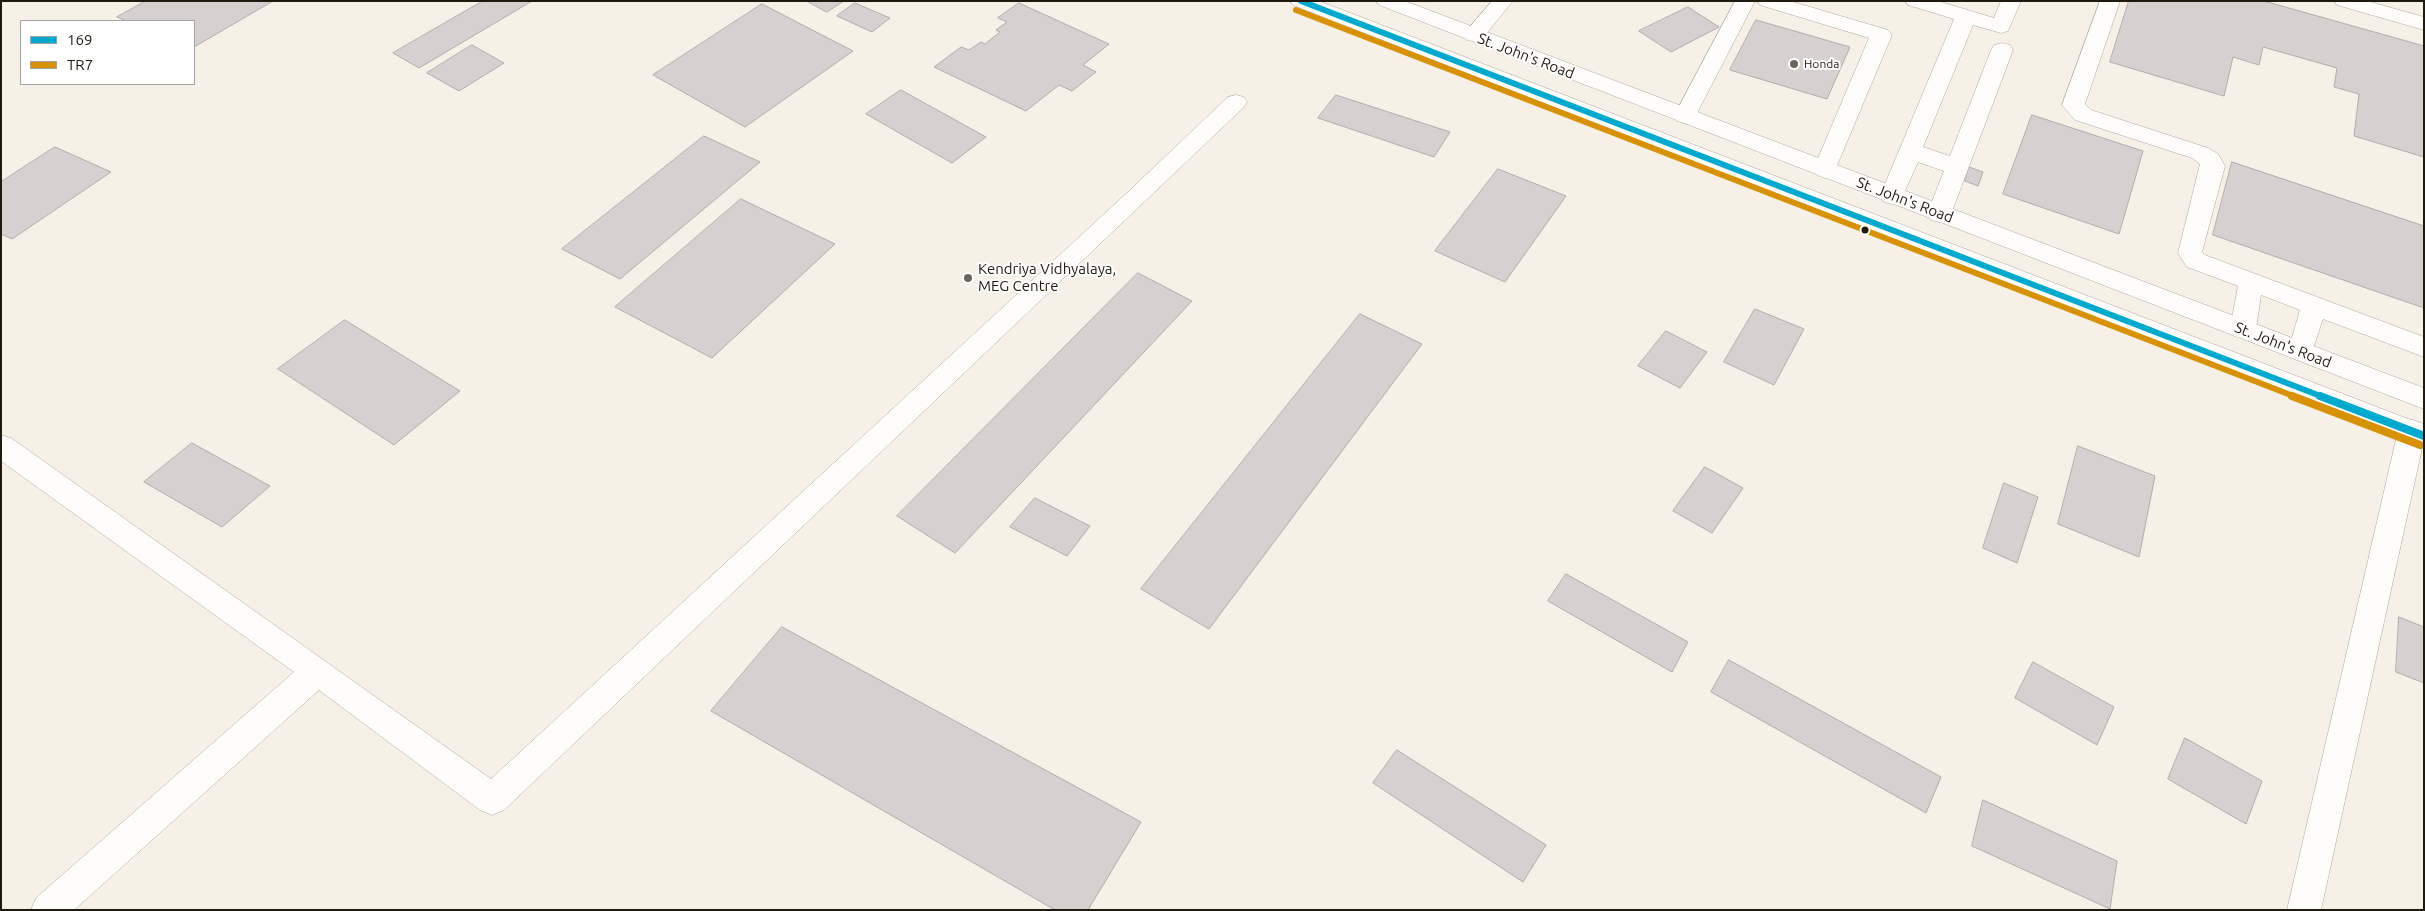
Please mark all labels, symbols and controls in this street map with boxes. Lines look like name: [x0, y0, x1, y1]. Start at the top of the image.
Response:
legend: [20, 20, 195, 85]
street label: St. John's Road: [1475, 29, 1577, 83]
text: 169: [67, 31, 92, 48]
text: TR7: [67, 56, 93, 73]
place label: Honda: [1804, 57, 1839, 71]
marker: Honda: [1788, 58, 1800, 70]
street label: St. John's Road: [1854, 173, 1956, 227]
unlabelled marker: [1860, 225, 1870, 235]
place label: Kendriya Vidhyalaya, MEG Centre: [978, 260, 1116, 295]
marker: Kendriya Vidhyalaya, MEG Centre: [962, 272, 974, 284]
street label: St. John's Road: [2232, 318, 2334, 372]

